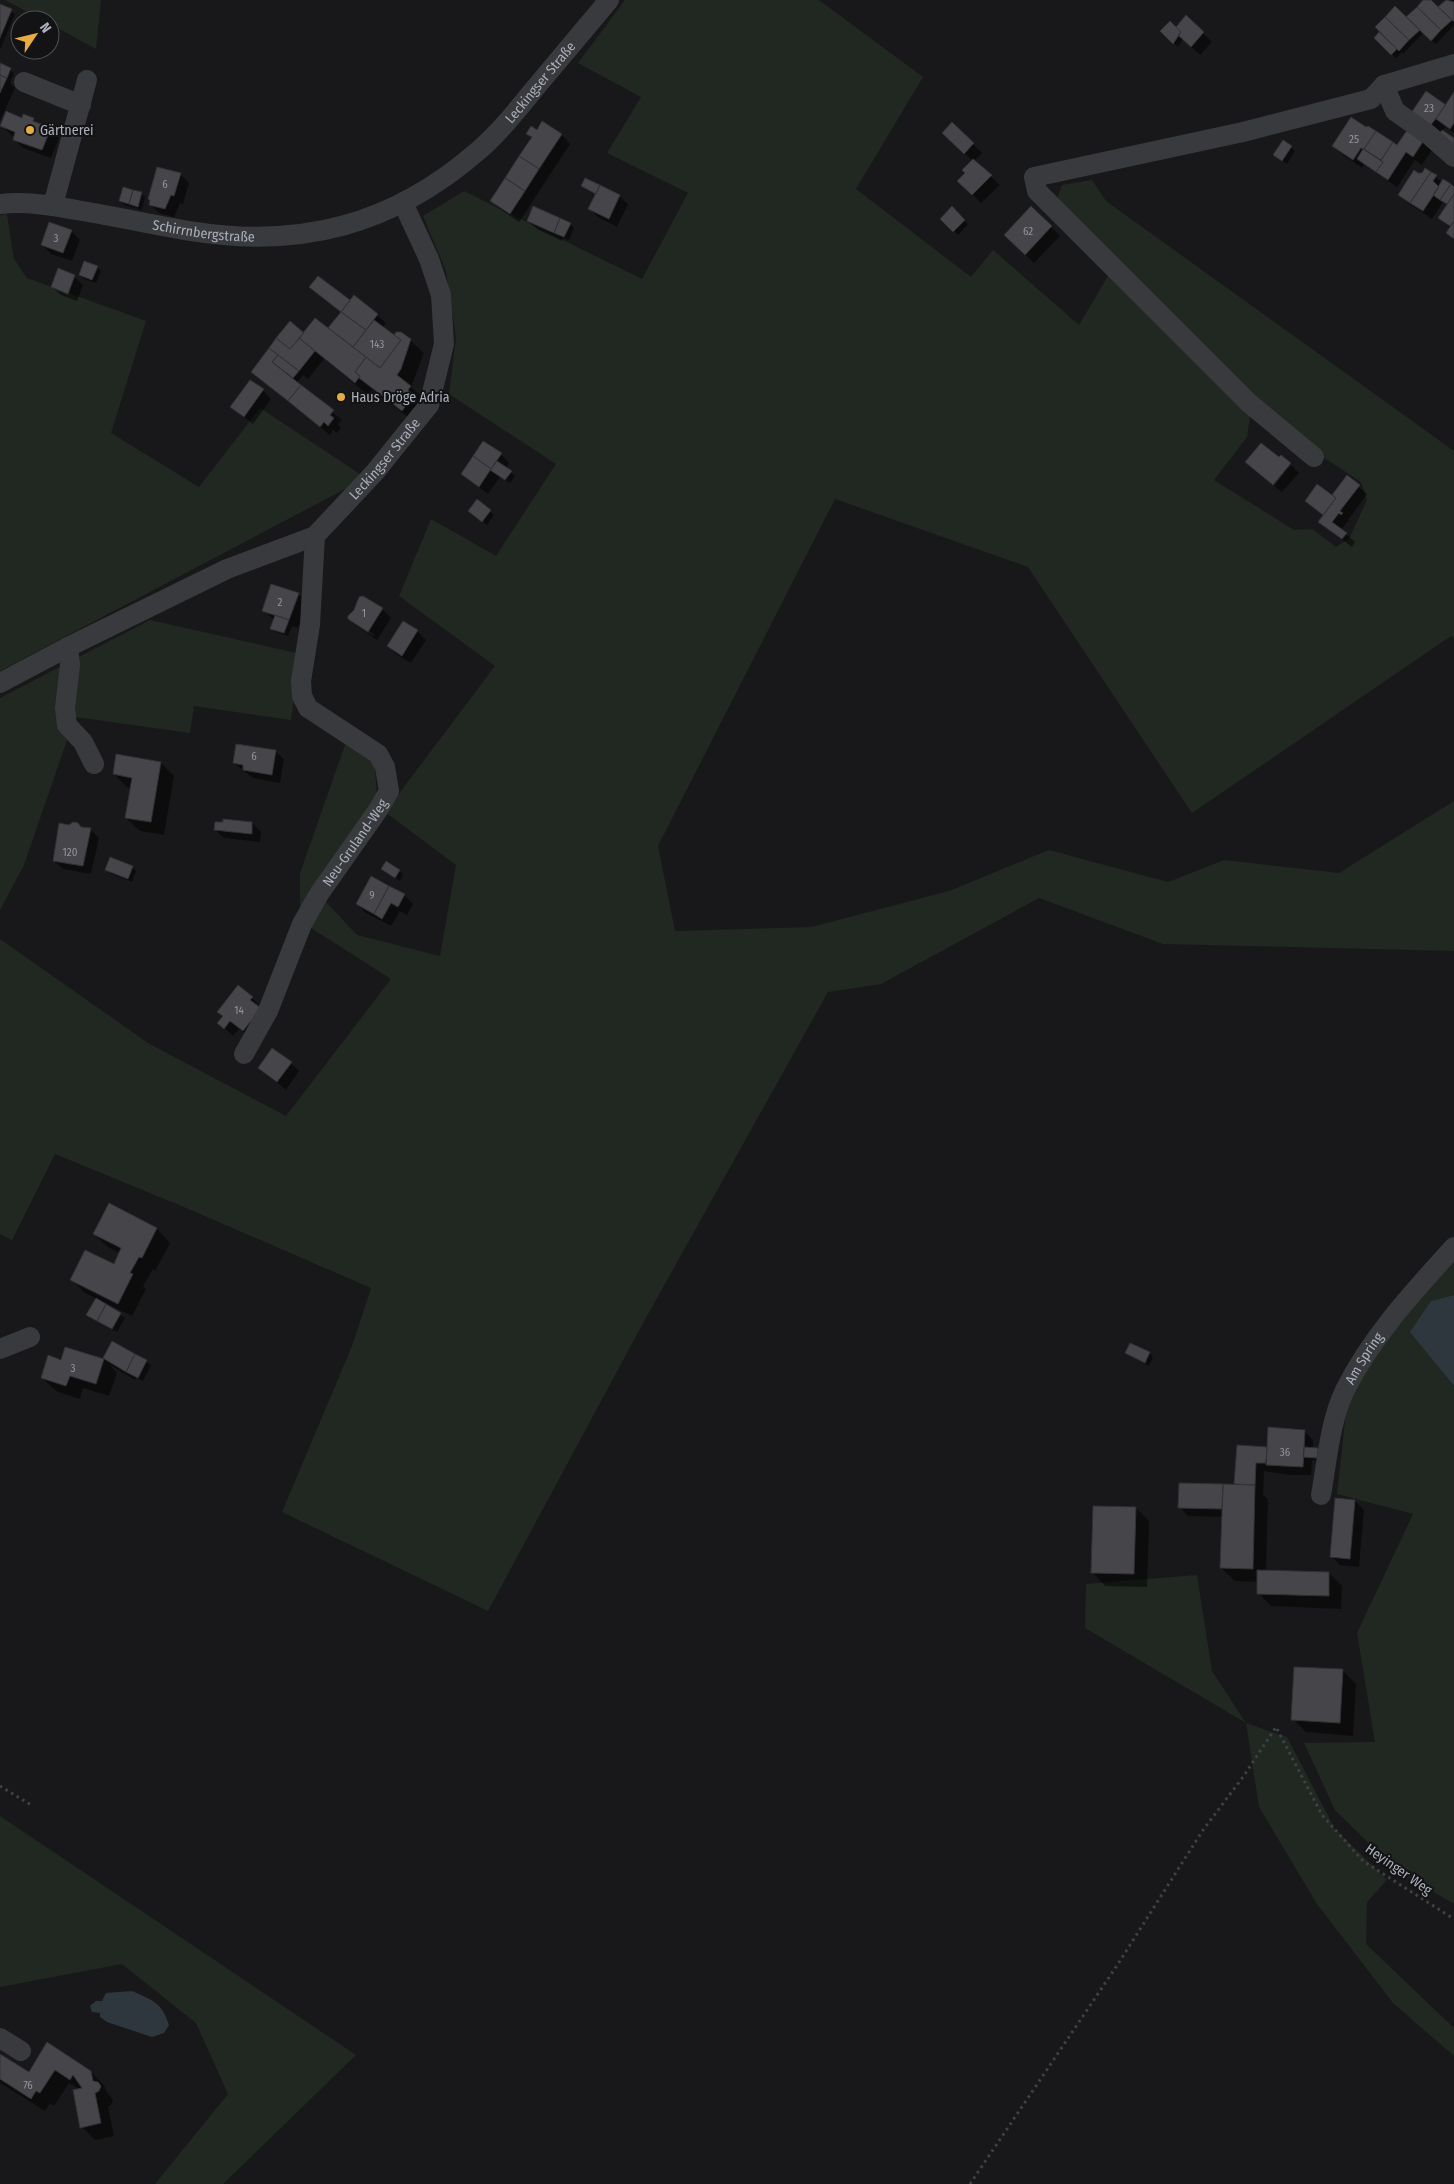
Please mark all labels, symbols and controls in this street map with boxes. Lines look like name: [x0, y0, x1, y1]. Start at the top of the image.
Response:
north arrow: [10, 10, 60, 60]
text: N: [36, 20, 55, 36]
street label: Leckingser Straße: [502, 38, 579, 127]
house number: 23: [1424, 102, 1434, 115]
place label: Gärtnerei: [40, 122, 94, 139]
marker: Gärtnerei: [24, 124, 36, 136]
house number: 25: [1349, 133, 1359, 146]
house number: 6: [162, 178, 168, 191]
street label: Schirrnbergstraße: [151, 216, 255, 246]
house number: 62: [1023, 225, 1033, 238]
house number: 3: [54, 232, 59, 245]
house number: 143: [370, 338, 384, 351]
place label: Haus Dröge Adria: [351, 389, 450, 406]
marker: Haus Dröge Adria: [335, 391, 347, 403]
street label: Leckingser Straße: [346, 415, 424, 503]
house number: 2: [278, 596, 283, 609]
house number: 1: [362, 607, 366, 620]
house number: 6: [251, 750, 257, 763]
street label: Neu-Gruland-Weg: [319, 796, 392, 890]
house number: 120: [63, 846, 78, 859]
house number: 9: [369, 889, 375, 902]
house number: 14: [234, 1004, 244, 1017]
street label: Am Spring: [1342, 1329, 1387, 1387]
house number: 3: [71, 1362, 76, 1375]
house number: 36: [1280, 1446, 1291, 1459]
street label: Heyinger Weg: [1362, 1840, 1436, 1899]
house number: 76: [23, 2079, 33, 2092]

